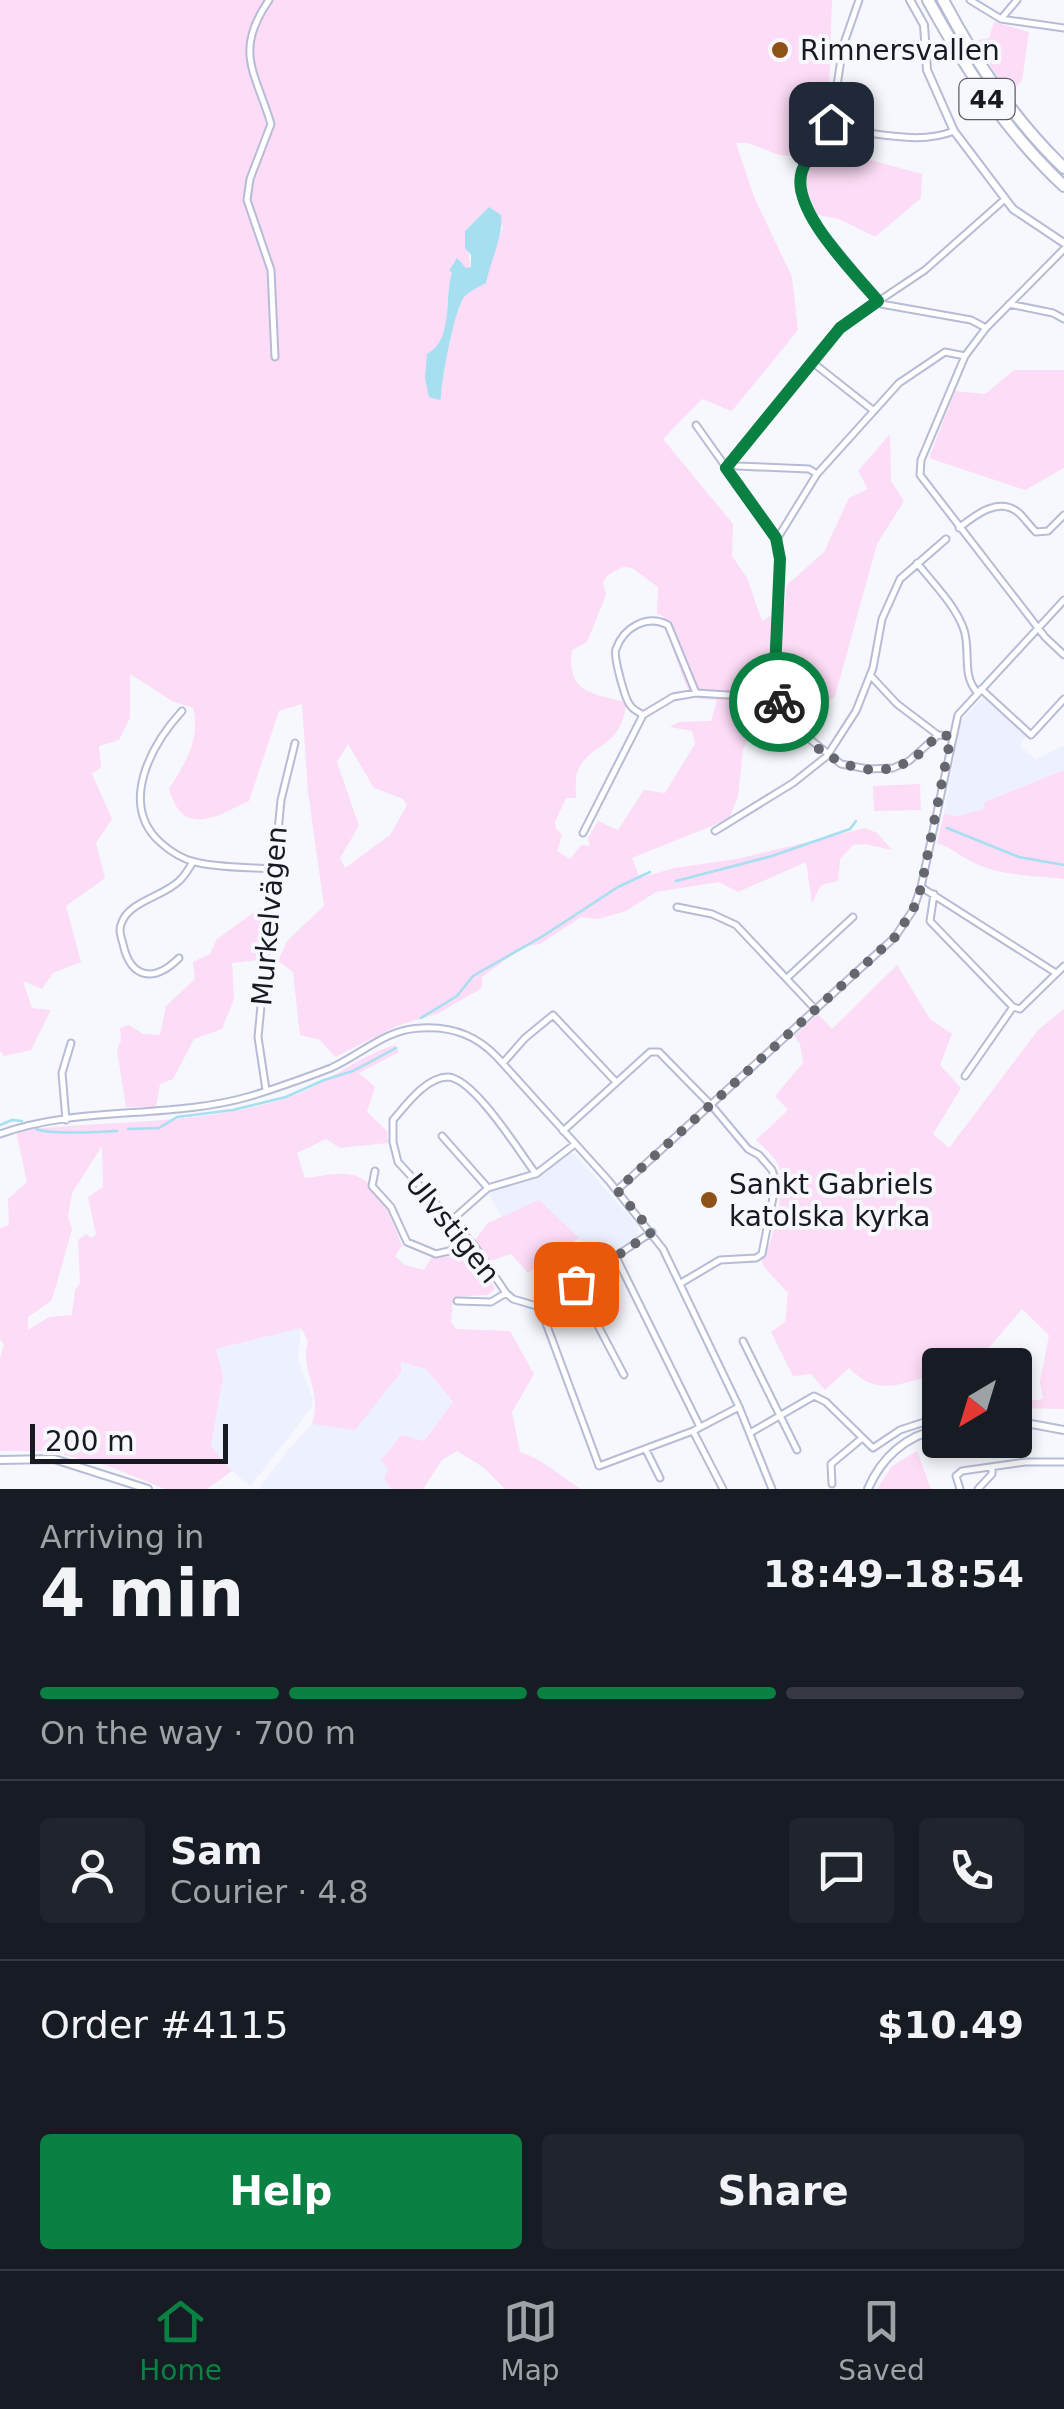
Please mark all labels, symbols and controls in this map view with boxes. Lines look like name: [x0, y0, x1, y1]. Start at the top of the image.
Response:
place label: Rimnersvallen: [800, 34, 1000, 67]
marker: Rimnersvallen: [769, 39, 791, 61]
road number: 44: [960, 79, 1014, 119]
pin: [789, 82, 874, 167]
icon: home: [804, 97, 859, 152]
courier: [729, 652, 829, 752]
icon: bike: [752, 675, 807, 730]
street label: Murkelvägen: [245, 825, 294, 1007]
street label: Ulvstigen: [399, 1167, 507, 1290]
place label: Sankt Gabriels katolska kyrka: [729, 1168, 933, 1233]
marker: Sankt Gabriels katolska kyrka: [698, 1189, 720, 1211]
pin: [534, 1242, 619, 1327]
icon: bag: [549, 1257, 604, 1312]
north arrow: [922, 1348, 1032, 1458]
map controls: [922, 1348, 1032, 1458]
scale bar: [30, 1419, 228, 1464]
text: 200 m: [45, 1425, 135, 1458]
text: Arriving in: [40, 1518, 204, 1556]
text: 18:49–18:54: [763, 1552, 1024, 1596]
text: 4 min: [40, 1556, 244, 1631]
text: On the way · 700 m: [40, 1714, 356, 1752]
button: person: [40, 1818, 145, 1923]
button: chat: [789, 1818, 894, 1923]
button: phone: [919, 1818, 1024, 1923]
text: Sam: [170, 1829, 263, 1873]
text: Courier · 4.8: [170, 1873, 369, 1911]
text: Order #4115: [40, 2003, 289, 2047]
text: $10.49: [877, 2003, 1024, 2047]
button: Help: [40, 2134, 522, 2249]
button: Share: [542, 2134, 1024, 2249]
tab: Home: [139, 2294, 222, 2387]
tab: Map: [501, 2294, 560, 2387]
tab: Saved: [838, 2294, 925, 2387]

